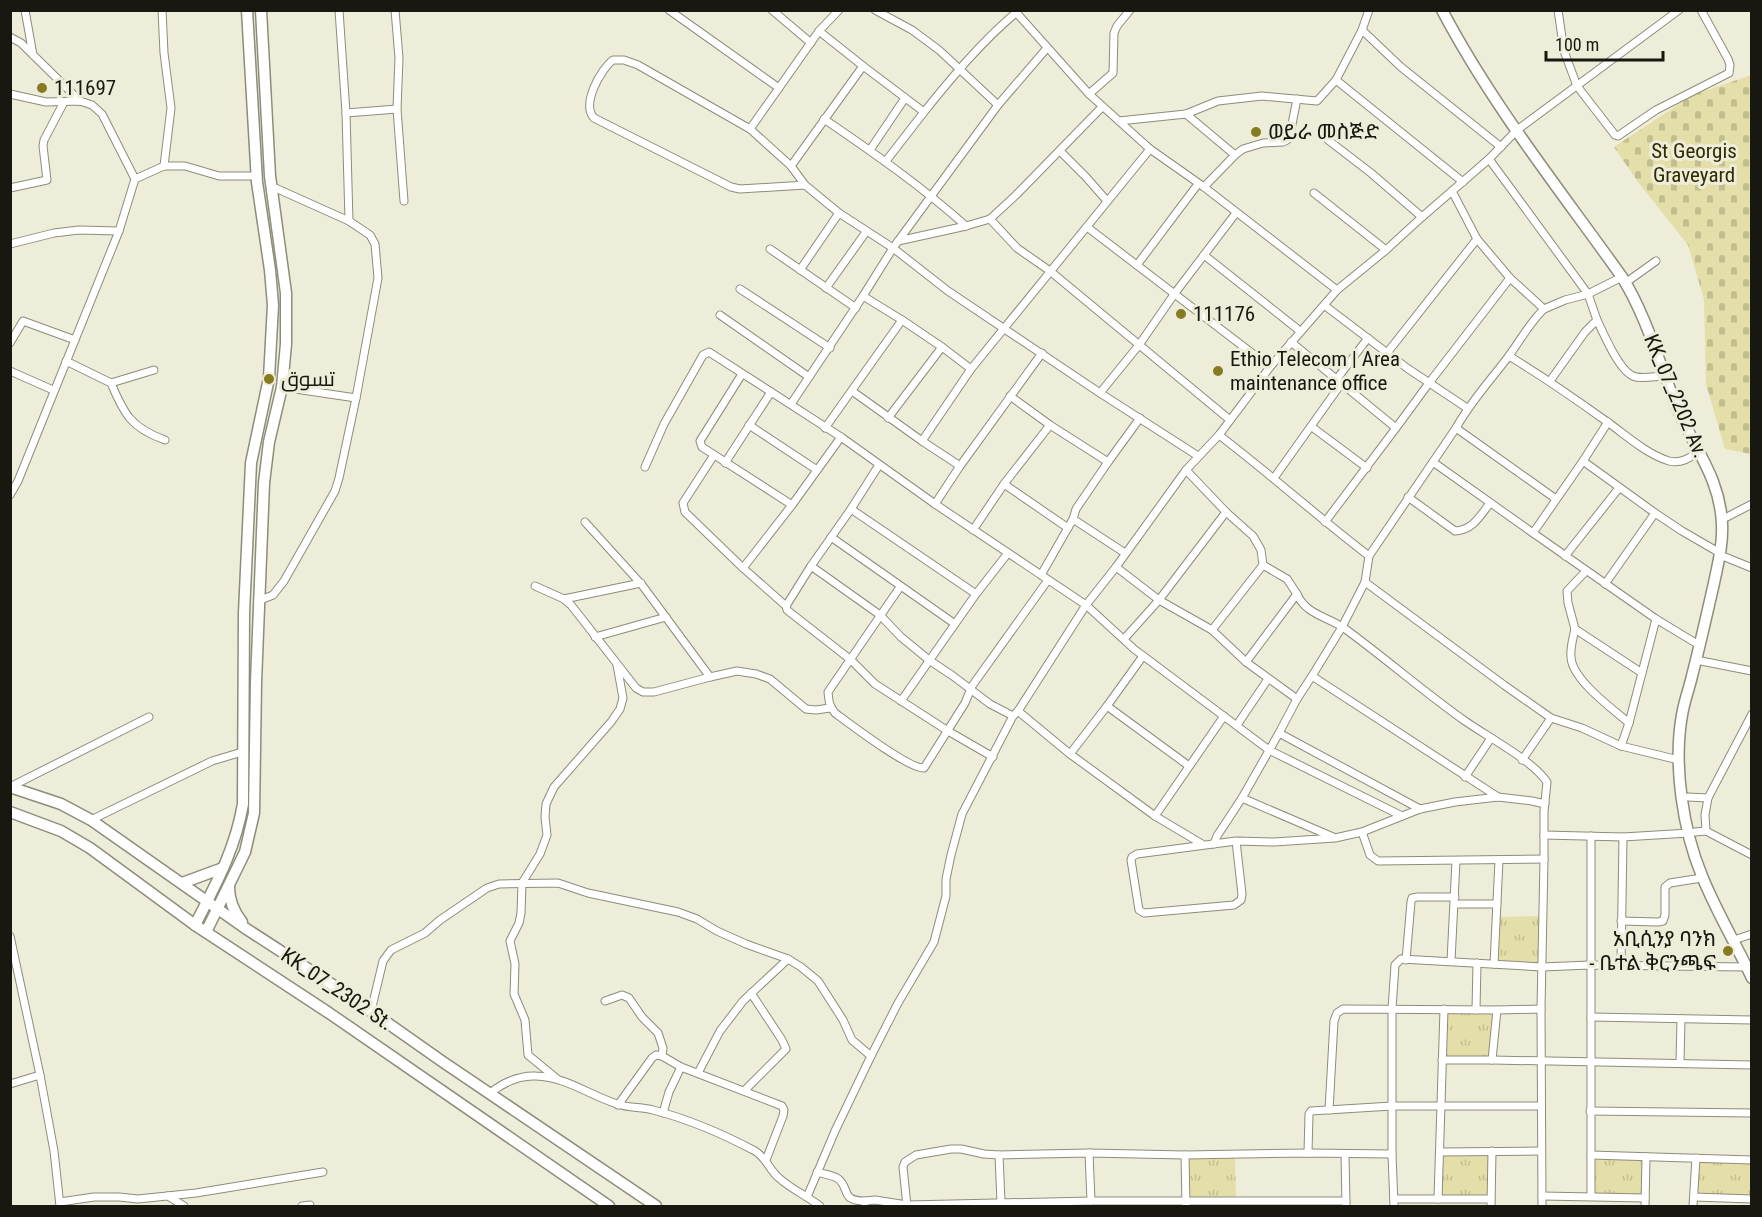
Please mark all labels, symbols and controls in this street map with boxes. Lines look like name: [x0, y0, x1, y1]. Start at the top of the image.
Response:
scale bar: [1546, 24, 1663, 62]
text: 100 m: [1555, 34, 1599, 55]
place label: 111697: [54, 76, 116, 100]
marker: 111697: [35, 81, 49, 95]
place label: ወይራ መስጅድ: [1268, 120, 1379, 144]
marker: ወይራ መስጅድ: [1249, 125, 1263, 139]
park label: St Georgis Graveyard: [1651, 139, 1737, 187]
place label: 111176: [1193, 302, 1255, 326]
marker: 111176: [1174, 307, 1188, 321]
street label: KK_07_2202 Av.: [1639, 331, 1713, 461]
place label: Ethio Telecom | Area maintenance office: [1230, 347, 1400, 395]
marker: Ethio Telecom | Area maintenance office: [1211, 364, 1225, 378]
place label: تسوق: [281, 367, 335, 392]
marker: تسوق: [262, 372, 276, 386]
place label: አቢሲንያ ባንክ - ቤተል ቅርንጫፍ: [1589, 927, 1716, 975]
street label: KK_07_2302 St.: [277, 943, 397, 1035]
marker: አቢሲንያ ባንክ - ቤተል ቅርንጫፍ: [1721, 944, 1735, 958]

